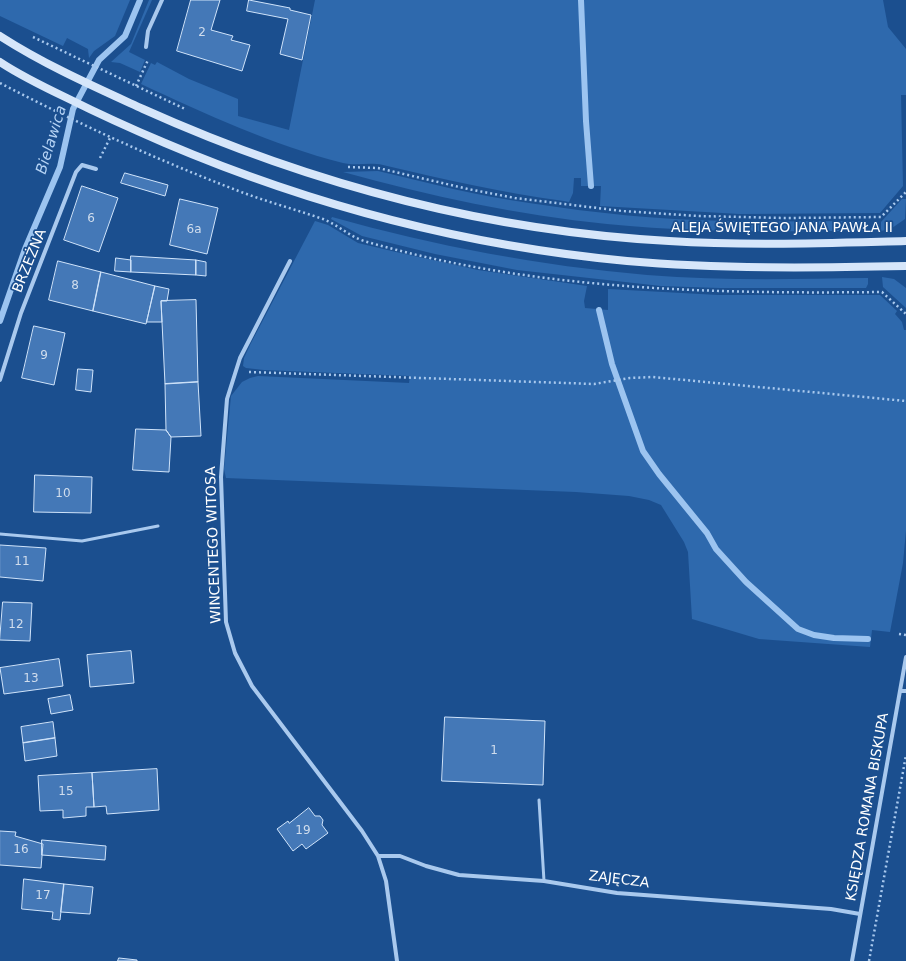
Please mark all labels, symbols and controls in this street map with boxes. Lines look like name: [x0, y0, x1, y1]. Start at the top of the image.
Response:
house number: 2: [198, 26, 206, 40]
water label: Bielawica: [33, 103, 71, 177]
house number: 6: [87, 212, 95, 226]
street label: ALEJA ŚWIĘTEGO JANA PAWŁA II: [671, 220, 893, 236]
house number: 6a: [187, 223, 201, 237]
street label: BRZEŻNA: [10, 227, 50, 295]
house number: 8: [71, 279, 79, 293]
house number: 9: [40, 349, 48, 363]
street label: WINCENTEGO WITOSA: [203, 466, 225, 624]
house number: 10: [55, 487, 71, 501]
house number: 11: [14, 555, 30, 569]
house number: 12: [8, 618, 24, 632]
house number: 13: [23, 672, 39, 686]
street label: KSIĘDZA ROMANA BISKUPA: [843, 711, 893, 903]
house number: 1: [490, 744, 498, 758]
house number: 15: [58, 785, 74, 799]
house number: 19: [295, 824, 311, 838]
house number: 16: [13, 843, 29, 857]
street label: ZAJĘCZA: [588, 868, 650, 892]
house number: 17: [35, 889, 51, 903]

